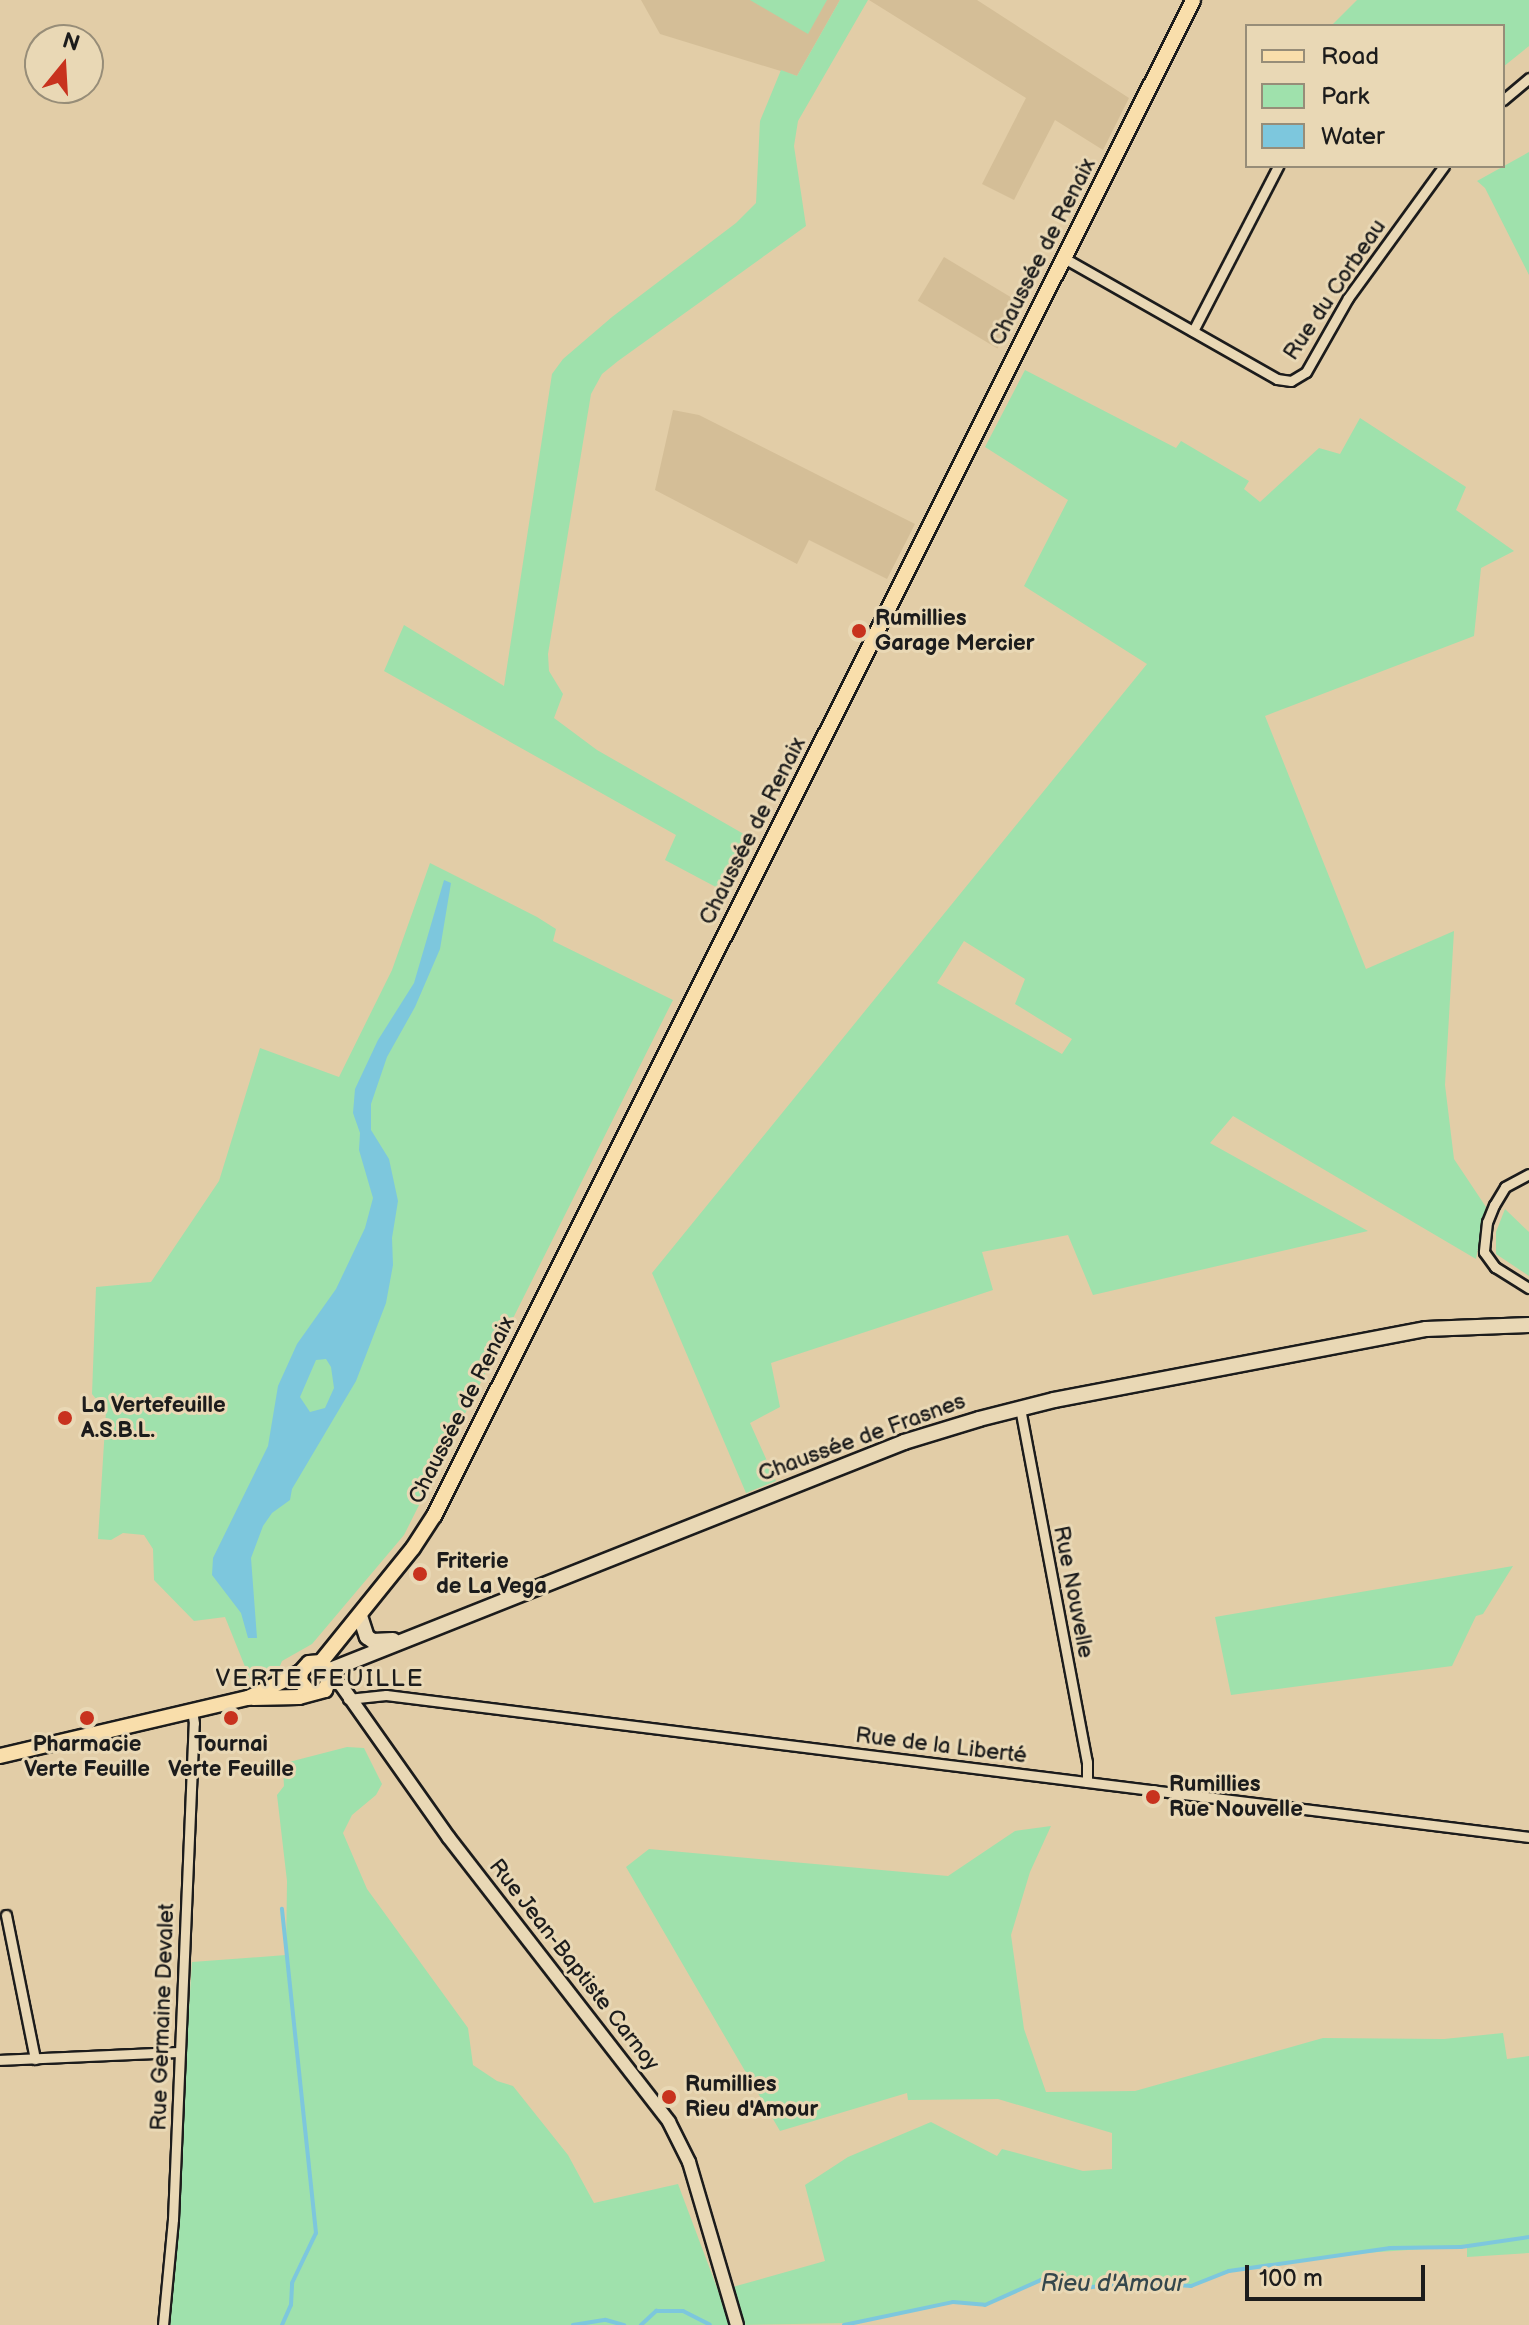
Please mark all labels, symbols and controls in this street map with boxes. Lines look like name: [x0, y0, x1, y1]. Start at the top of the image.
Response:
north arrow: [24, 24, 104, 104]
legend: [1245, 24, 1505, 168]
text: N: [59, 27, 83, 58]
text: Road: [1321, 42, 1379, 71]
text: Park: [1321, 82, 1369, 111]
text: Water: [1321, 122, 1385, 151]
street label: Chaussée de Renaix: [984, 154, 1102, 350]
street label: Rue du Corbeau: [1278, 215, 1392, 365]
place label: Rumillies Garage Mercier: [875, 605, 1034, 656]
marker: Rumillies Garage Mercier: [850, 622, 868, 640]
street label: Chaussée de Renaix: [694, 733, 812, 929]
street label: Chaussée de Renaix: [403, 1312, 521, 1508]
street label: Chaussée de Frasnes: [755, 1388, 969, 1488]
place label: La Vertefeuille A.S.B.L.: [81, 1392, 227, 1444]
marker: La Vertefeuille A.S.B.L.: [56, 1409, 74, 1427]
street label: Rue Nouvelle: [1047, 1524, 1099, 1660]
place label: Friterie de La Vega: [436, 1548, 548, 1600]
marker: Friterie de La Vega: [411, 1565, 429, 1583]
district label: VERTE FEUILLE: [216, 1665, 424, 1693]
marker: Pharmacie Verte Feuille: [78, 1709, 96, 1727]
marker: Tournai Verte Feuille: [222, 1709, 240, 1727]
street label: Rue de la Liberté: [854, 1722, 1028, 1770]
place label: Pharmacie Verte Feuille: [24, 1731, 150, 1782]
place label: Tournai Verte Feuille: [168, 1731, 294, 1782]
place label: Rumillies Rue Nouvelle: [1169, 1771, 1303, 1822]
marker: Rumillies Rue Nouvelle: [1144, 1788, 1162, 1806]
street label: Rue Jean-Baptiste Carnoy: [483, 1853, 665, 2077]
street label: Rue Germaine Devalet: [146, 1903, 180, 2131]
place label: Rumillies Rieu d'Amour: [685, 2071, 818, 2122]
marker: Rumillies Rieu d'Amour: [660, 2088, 678, 2106]
scale bar: [1249, 2249, 1429, 2299]
text: 100 m: [1259, 2264, 1323, 2293]
water label: Rieu d'Amour: [1041, 2270, 1185, 2298]

